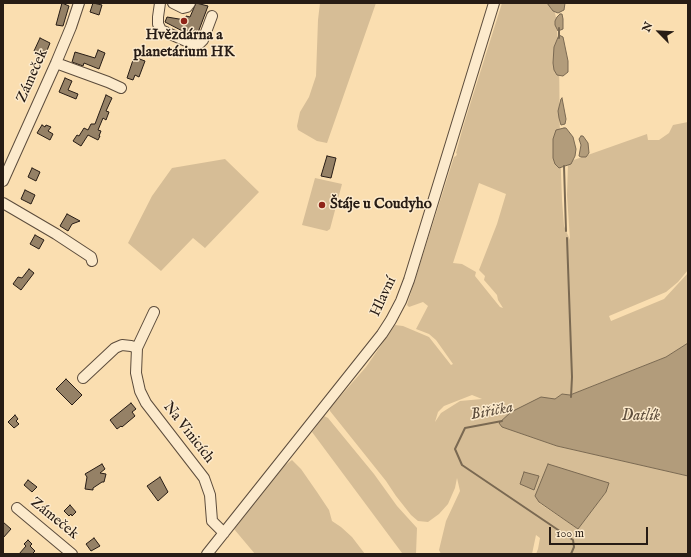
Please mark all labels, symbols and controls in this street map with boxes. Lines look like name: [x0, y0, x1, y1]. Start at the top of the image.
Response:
north arrow: [639, 12, 679, 52]
marker: Hvězdárna a planetárium HK: [179, 16, 189, 26]
text: N: [640, 20, 656, 34]
place label: Hvězdárna a planetárium HK: [134, 27, 234, 62]
street label: Zámeček: [13, 46, 53, 106]
place label: Štáje u Coudyho: [330, 196, 432, 214]
marker: Štáje u Coudyho: [317, 200, 327, 210]
street label: Hlavní: [367, 274, 401, 320]
water label: Biřička: [469, 398, 515, 426]
street label: Na Vinicích: [158, 399, 218, 467]
water label: Datlík: [622, 407, 660, 427]
street label: Zámeček: [26, 494, 82, 544]
scale bar: [551, 519, 650, 545]
text: 100 m: [556, 526, 584, 541]

